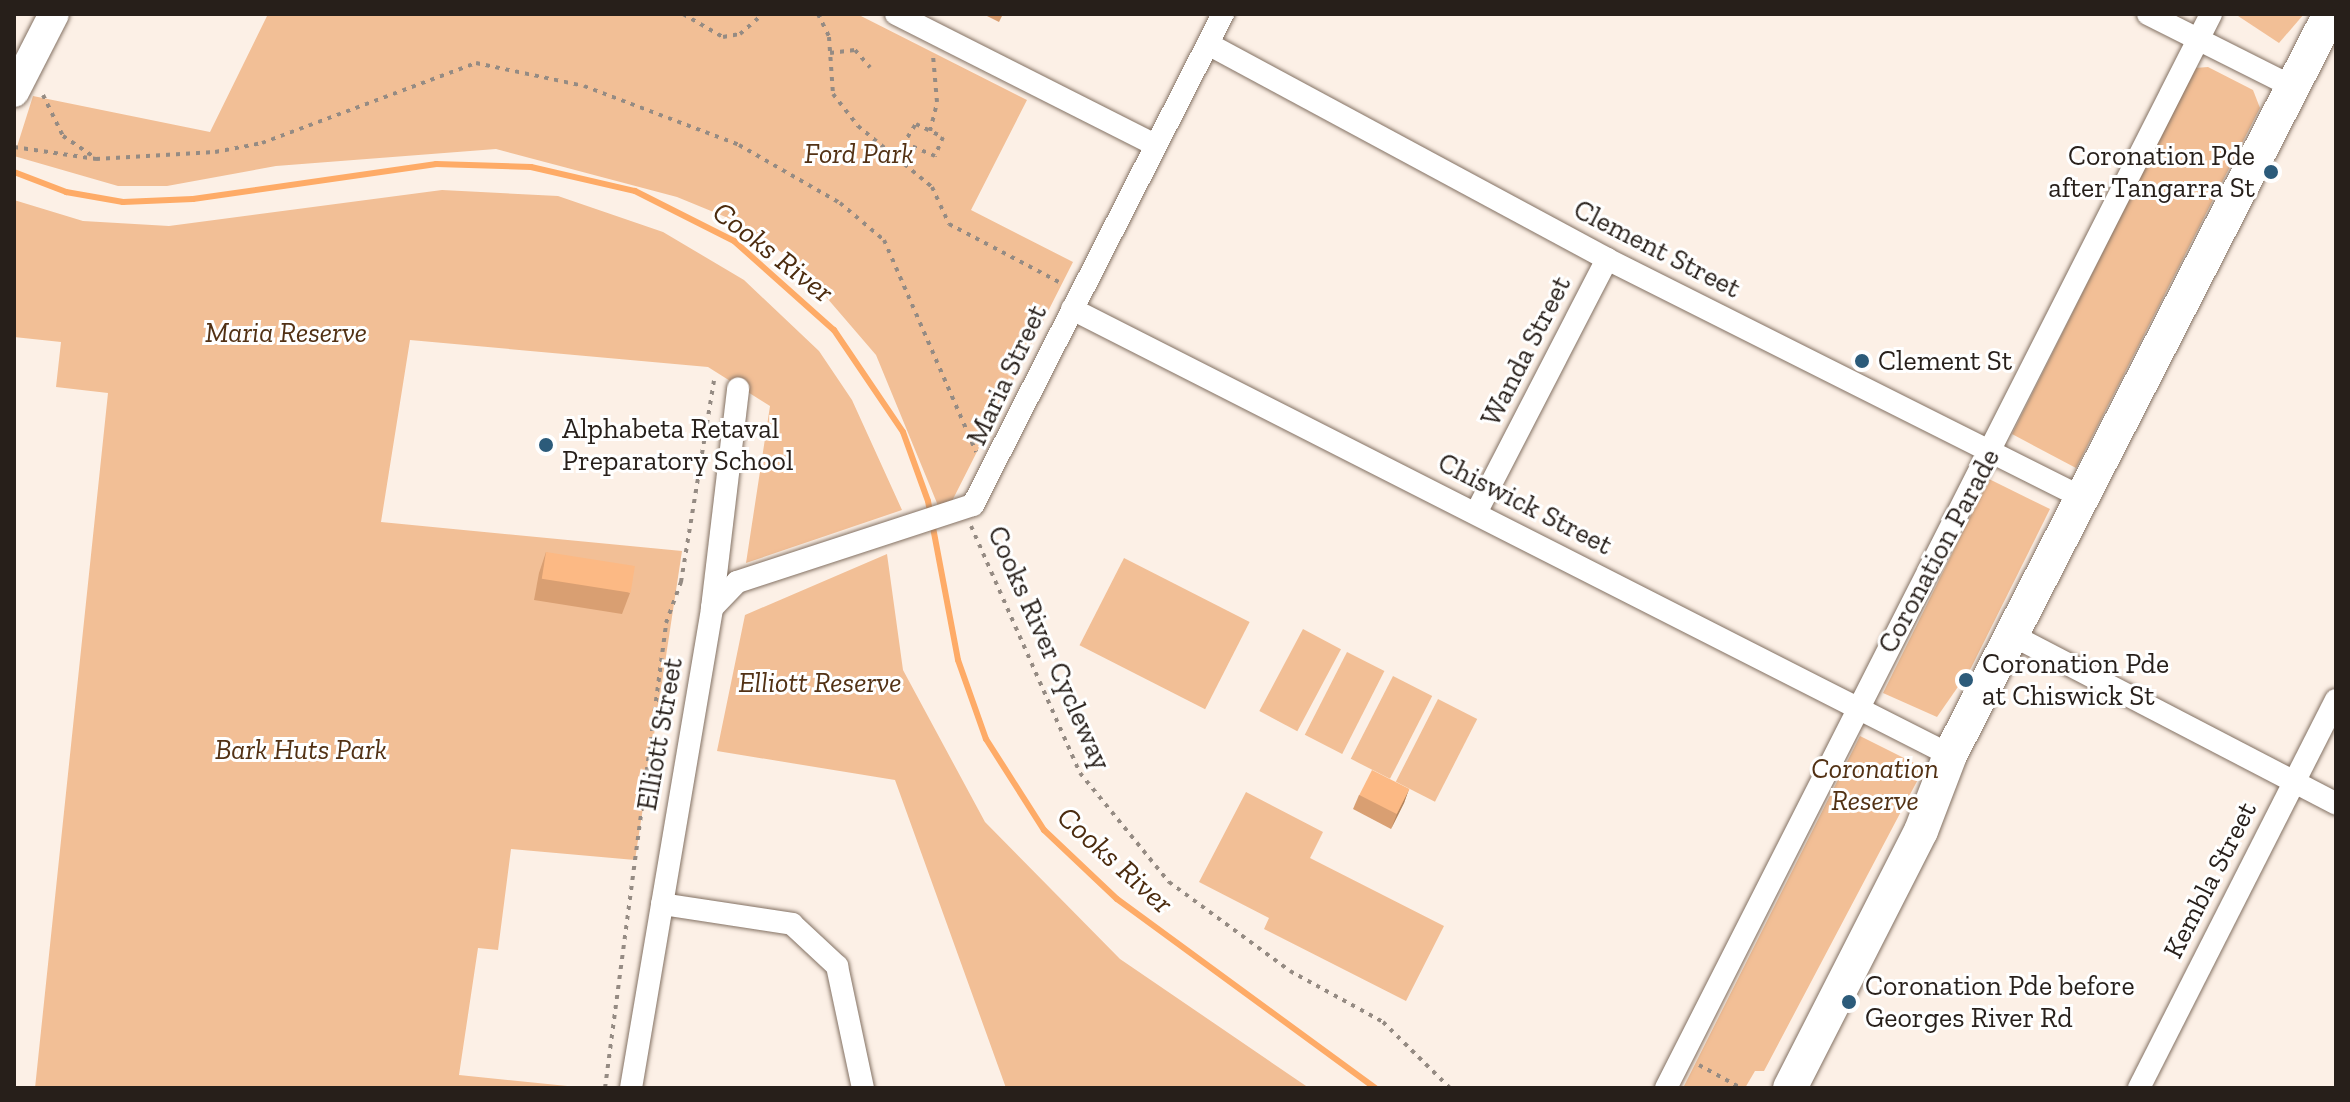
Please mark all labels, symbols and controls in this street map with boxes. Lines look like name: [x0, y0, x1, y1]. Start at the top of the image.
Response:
park label: Ford Park: [804, 137, 914, 171]
place label: Coronation Pde after Tangarra St: [2047, 139, 2255, 205]
marker: Coronation Pde after Tangarra St: [2262, 163, 2280, 181]
street label: Clement Street: [1568, 193, 1746, 305]
water label: Cooks River: [706, 194, 840, 310]
street label: Wanda Street: [1474, 271, 1578, 431]
street label: Maria Street: [960, 299, 1054, 451]
park label: Maria Reserve: [205, 316, 367, 350]
place label: Clement St: [1878, 344, 2012, 378]
marker: Clement St: [1853, 352, 1871, 370]
place label: Alphabeta Retaval Preparatory School: [562, 412, 794, 478]
marker: Alphabeta Retaval Preparatory School: [537, 436, 555, 454]
street label: Coronation Parade: [1871, 443, 2007, 659]
street label: Chiswick Street: [1432, 446, 1618, 562]
street label: Cooks River Cycleway: [980, 521, 1118, 775]
place label: Coronation Pde at Chiswick St: [1982, 647, 2169, 713]
street label: Elliott Street: [630, 655, 690, 813]
park label: Elliott Reserve: [739, 666, 901, 700]
marker: Coronation Pde at Chiswick St: [1957, 671, 1975, 689]
park label: Bark Huts Park: [215, 733, 387, 767]
park label: Coronation Reserve: [1811, 752, 1939, 818]
street label: Kembla Street: [2156, 796, 2264, 964]
water label: Cooks River: [1050, 799, 1180, 921]
place label: Coronation Pde before Georges River Rd: [1865, 969, 2135, 1035]
marker: Coronation Pde before Georges River Rd: [1840, 993, 1858, 1011]

